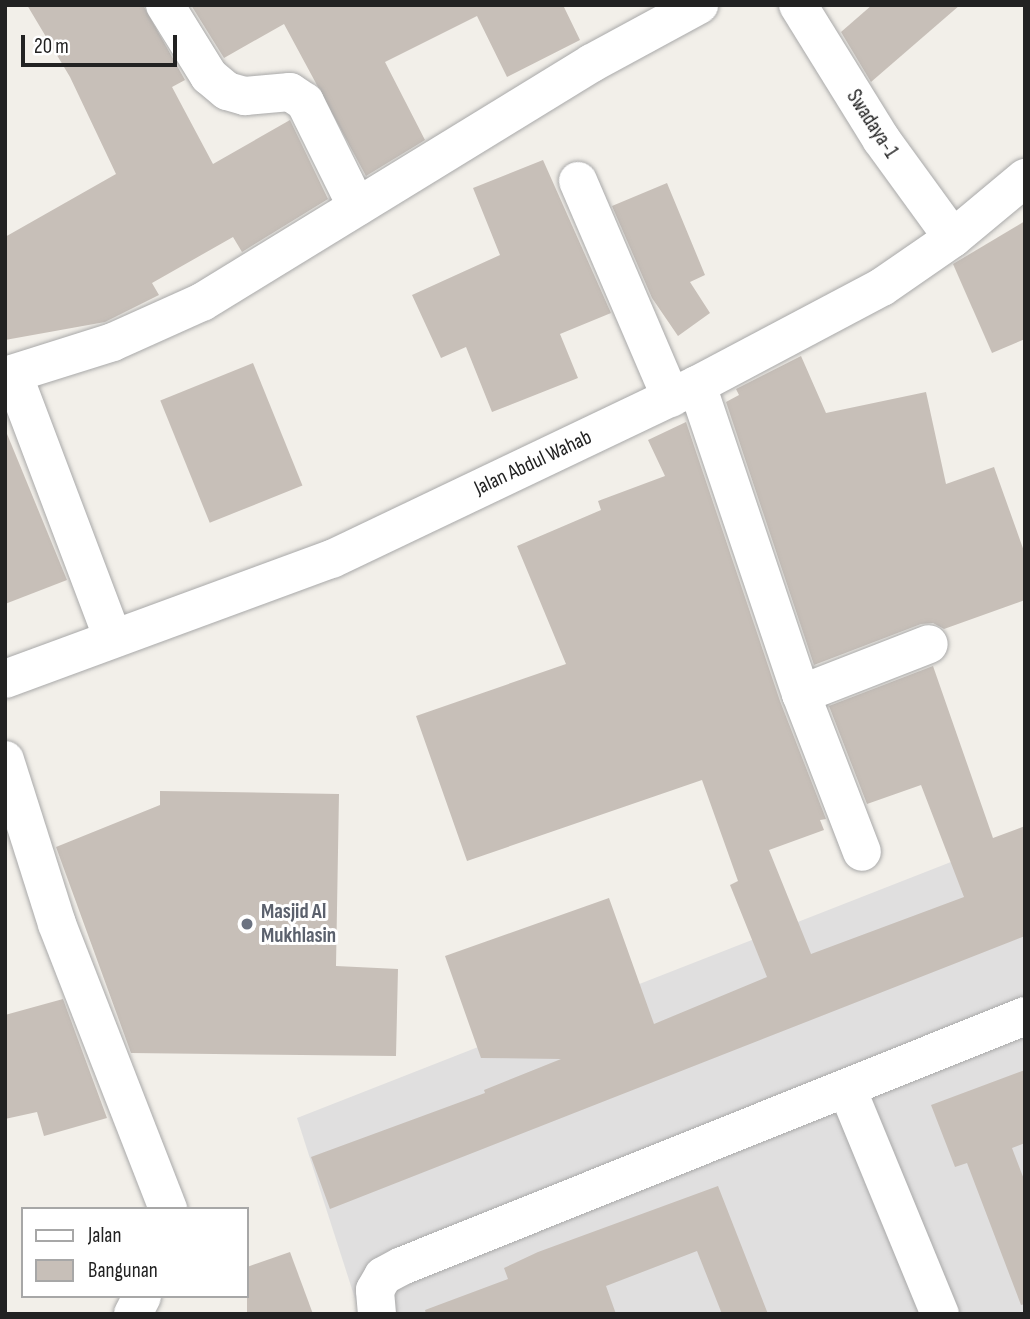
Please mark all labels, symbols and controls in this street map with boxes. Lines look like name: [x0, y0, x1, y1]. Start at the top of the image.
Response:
scale bar: [24, 21, 180, 65]
text: 20 m: [34, 34, 69, 59]
street label: Swadaya-1: [841, 85, 903, 163]
street label: Jalan Abdul Wahab: [470, 425, 596, 501]
place label: Masjid Al Mukhlasin: [261, 899, 336, 949]
marker: Masjid Al Mukhlasin: [239, 916, 255, 932]
legend: [21, 1207, 248, 1298]
text: Jalan: [88, 1223, 121, 1248]
text: Bangunan: [88, 1258, 158, 1283]

